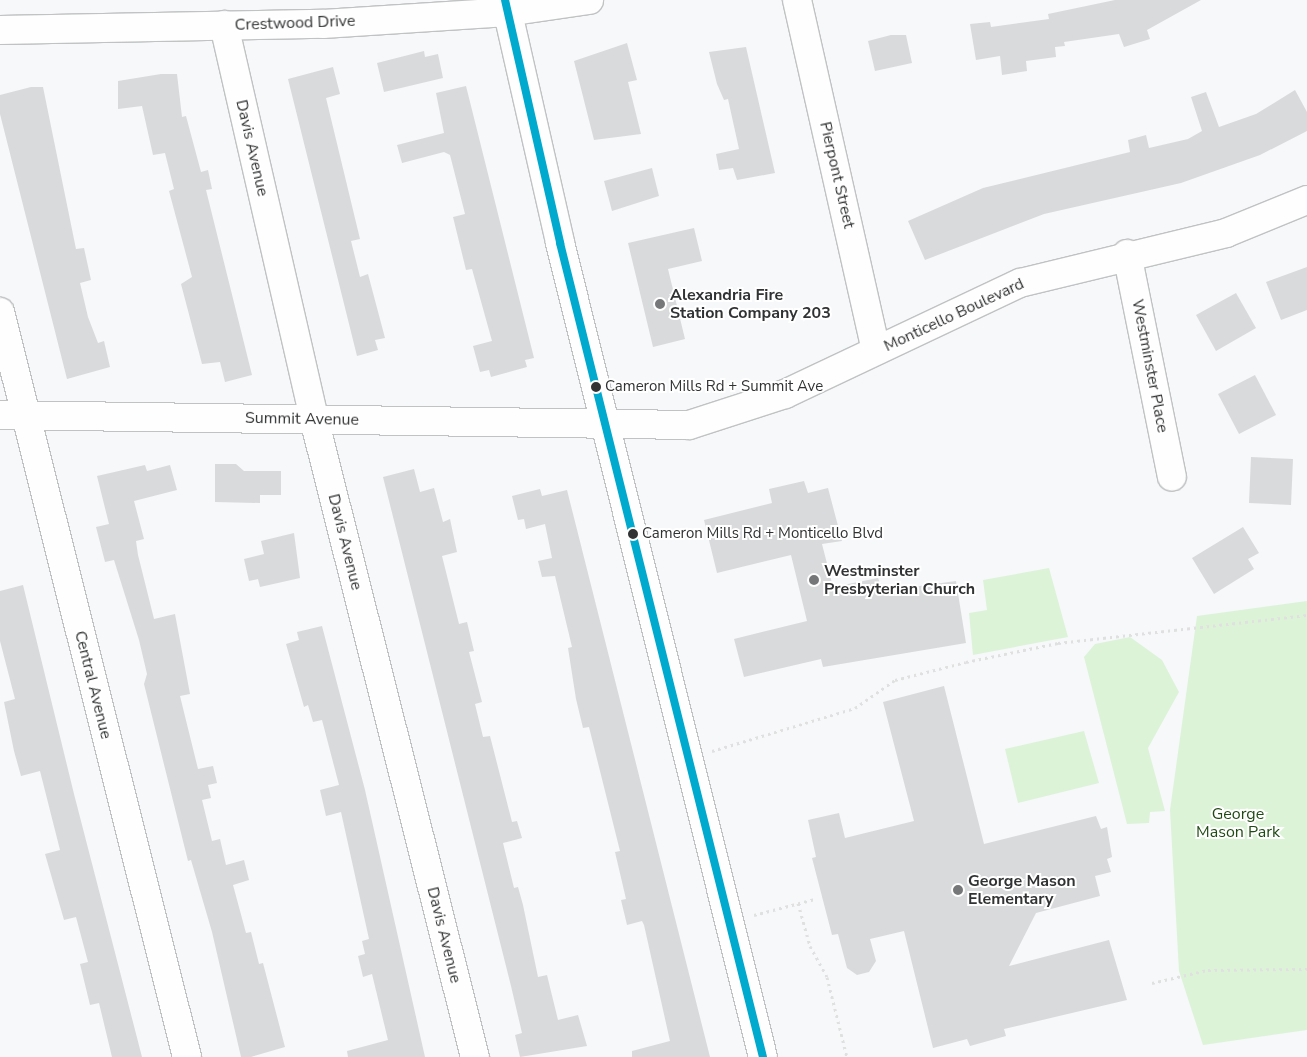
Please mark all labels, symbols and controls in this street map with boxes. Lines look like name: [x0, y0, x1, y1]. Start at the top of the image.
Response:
street label: Crestwood Drive: [234, 11, 356, 35]
street label: Davis Avenue: [232, 98, 272, 198]
street label: Pierpont Street: [815, 120, 859, 230]
street label: Monticello Boulevard: [881, 274, 1027, 356]
place label: Alexandria Fire Station Company 203: [670, 285, 831, 323]
marker: Alexandria Fire Station Company 203: [654, 298, 666, 310]
street label: Westminster Place: [1128, 298, 1172, 434]
place label: Cameron Mills Rd + Summit Ave: [605, 378, 823, 396]
marker: Cameron Mills Rd + Summit Ave: [591, 382, 601, 392]
street label: Summit Avenue: [245, 408, 359, 430]
street label: Davis Avenue: [324, 492, 366, 592]
place label: Cameron Mills Rd + Monticello Blvd: [642, 525, 883, 543]
marker: Cameron Mills Rd + Monticello Blvd: [628, 529, 638, 539]
place label: Westminster Presbyterian Church: [824, 561, 975, 599]
marker: Westminster Presbyterian Church: [808, 574, 820, 586]
street label: Central Avenue: [70, 629, 116, 741]
park label: George Mason Park: [1196, 804, 1280, 842]
place label: George Mason Elementary: [968, 871, 1075, 909]
marker: George Mason Elementary: [952, 884, 964, 896]
street label: Davis Avenue: [423, 885, 465, 985]

